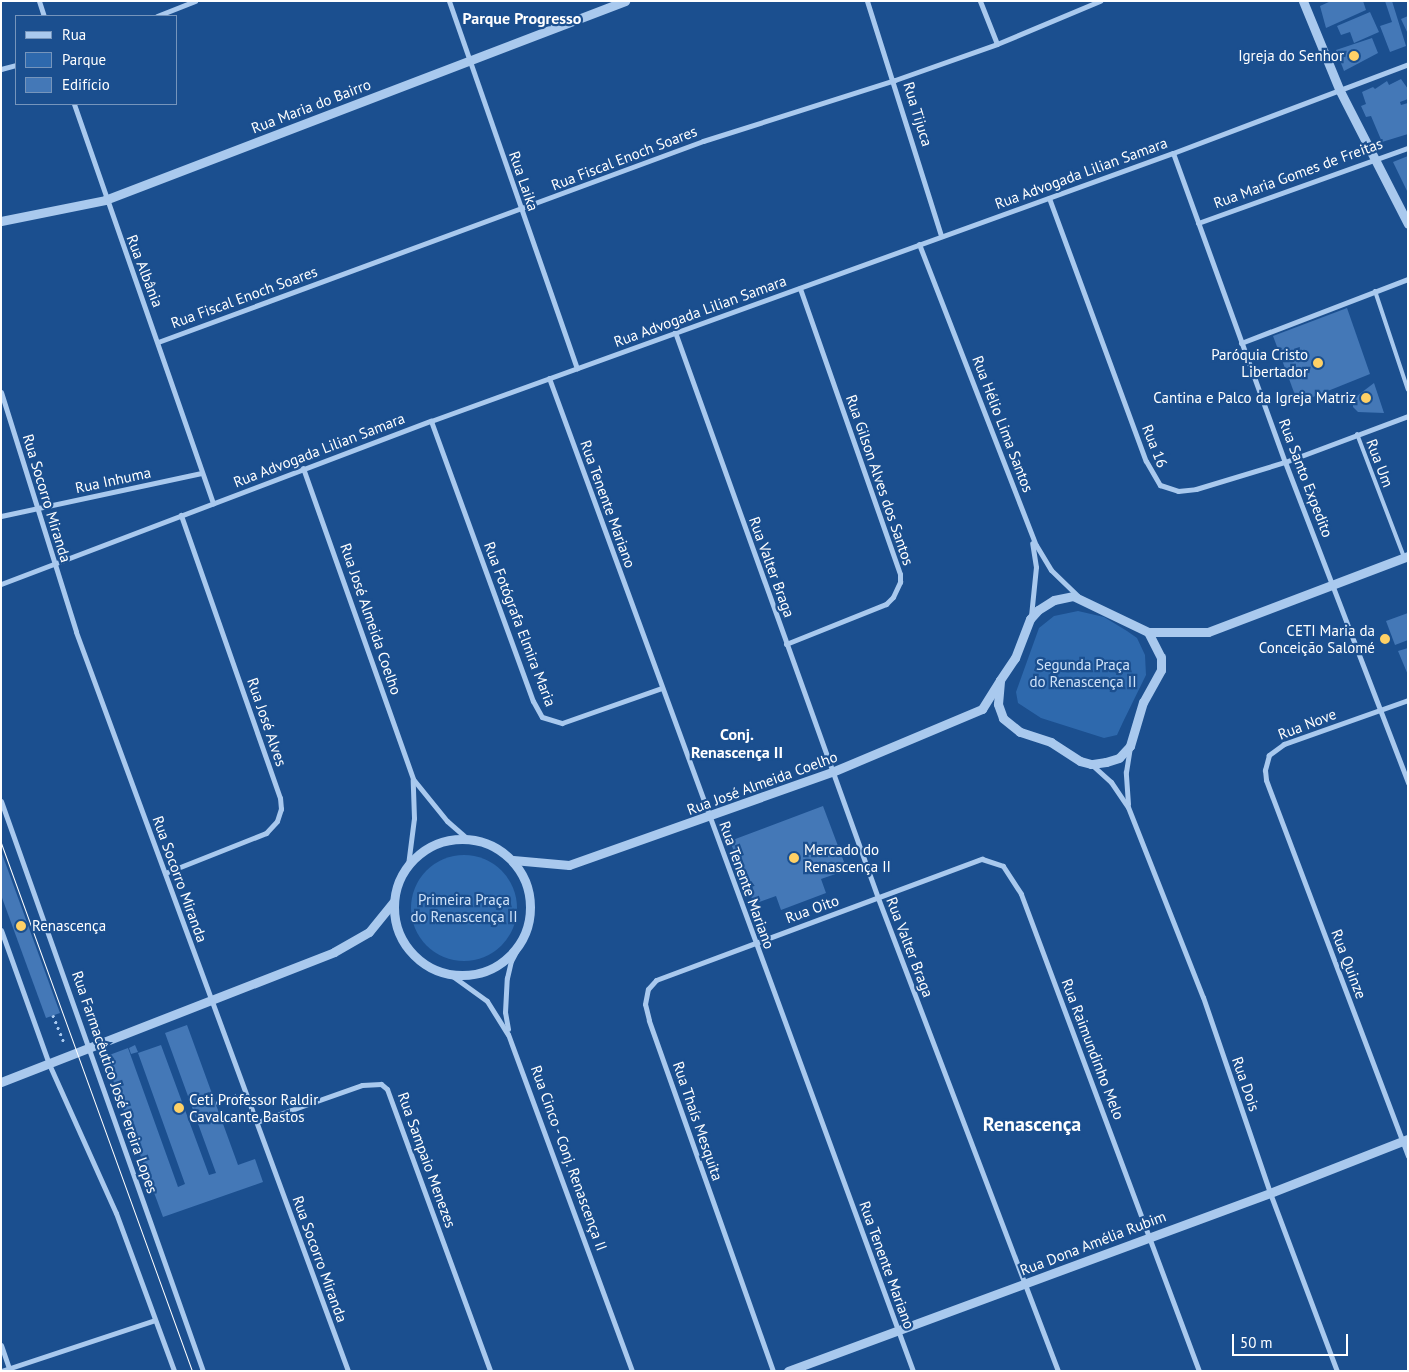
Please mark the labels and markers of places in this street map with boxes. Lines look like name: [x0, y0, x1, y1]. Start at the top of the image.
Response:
place label: Igreja do Senhor: [1238, 47, 1344, 65]
marker: Igreja do Senhor: [1348, 50, 1360, 62]
place label: Paróquia Cristo Libertador: [1211, 345, 1308, 380]
marker: Paróquia Cristo Libertador: [1312, 357, 1324, 369]
place label: Cantina e Palco da Igreja Matriz: [1153, 389, 1356, 407]
marker: Cantina e Palco da Igreja Matriz: [1360, 392, 1372, 404]
place label: CETI Maria da Conceição Salomé: [1259, 621, 1375, 656]
marker: CETI Maria da Conceição Salomé: [1379, 633, 1391, 645]
place label: Mercado do Renascença II: [804, 840, 891, 875]
marker: Mercado do Renascença II: [788, 852, 800, 864]
place label: Renascença: [32, 917, 106, 935]
marker: Renascença: [14, 919, 28, 933]
place label: Ceti Professor Raldir Cavalcante Bastos: [189, 1090, 318, 1125]
marker: Ceti Professor Raldir Cavalcante Bastos: [173, 1102, 185, 1114]

